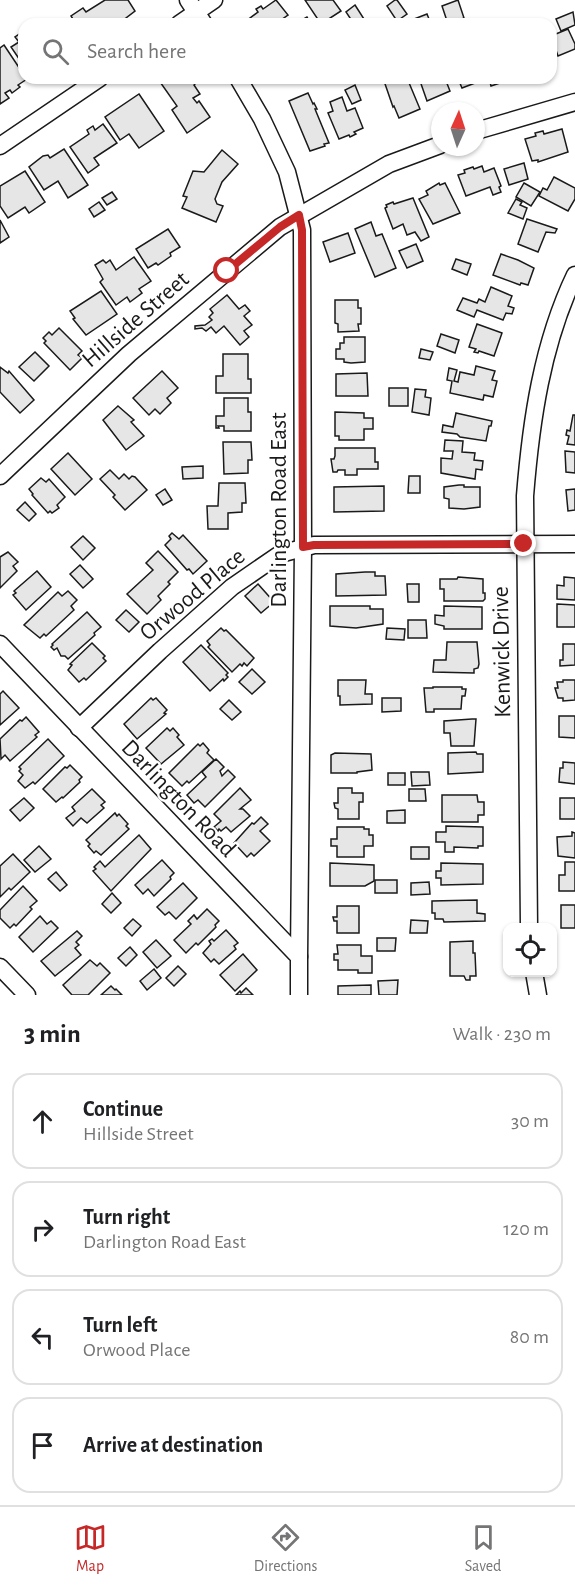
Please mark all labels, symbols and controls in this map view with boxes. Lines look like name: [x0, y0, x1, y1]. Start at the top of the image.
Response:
search box: [18, 18, 557, 84]
icon: search: [39, 35, 72, 68]
text: Search here: [87, 40, 186, 62]
north arrow: [431, 102, 485, 156]
route start: [213, 257, 239, 283]
street label: Hillside Street: [78, 267, 194, 372]
street label: Darlington Road East: [267, 412, 291, 608]
route end: [510, 530, 536, 556]
street label: Orwood Place: [136, 544, 250, 645]
street label: Kenwick Drive: [489, 586, 515, 718]
street label: Darlington Road: [117, 735, 240, 862]
map controls: [503, 923, 557, 977]
button: locate: [503, 923, 557, 977]
text: 3 min: [24, 1021, 81, 1047]
text: Walk · 230 m: [453, 1024, 551, 1044]
text: Continue: [83, 1098, 163, 1120]
icon: ahead: [26, 1105, 59, 1138]
text: 30 m: [511, 1111, 549, 1131]
text: Hillside Street: [83, 1124, 194, 1144]
text: Turn right: [83, 1206, 170, 1228]
icon: right: [26, 1213, 59, 1246]
text: 120 m: [503, 1219, 549, 1239]
text: Darlington Road East: [83, 1232, 246, 1252]
text: Turn left: [83, 1314, 157, 1336]
icon: left: [26, 1321, 59, 1354]
text: 80 m: [510, 1327, 549, 1347]
text: Orwood Place: [83, 1340, 190, 1360]
icon: arrive: [26, 1429, 59, 1462]
text: Arrive at destination: [83, 1434, 263, 1456]
tab: Map: [74, 1521, 107, 1576]
tab: Directions: [254, 1521, 318, 1576]
tab: Saved: [465, 1521, 501, 1576]

